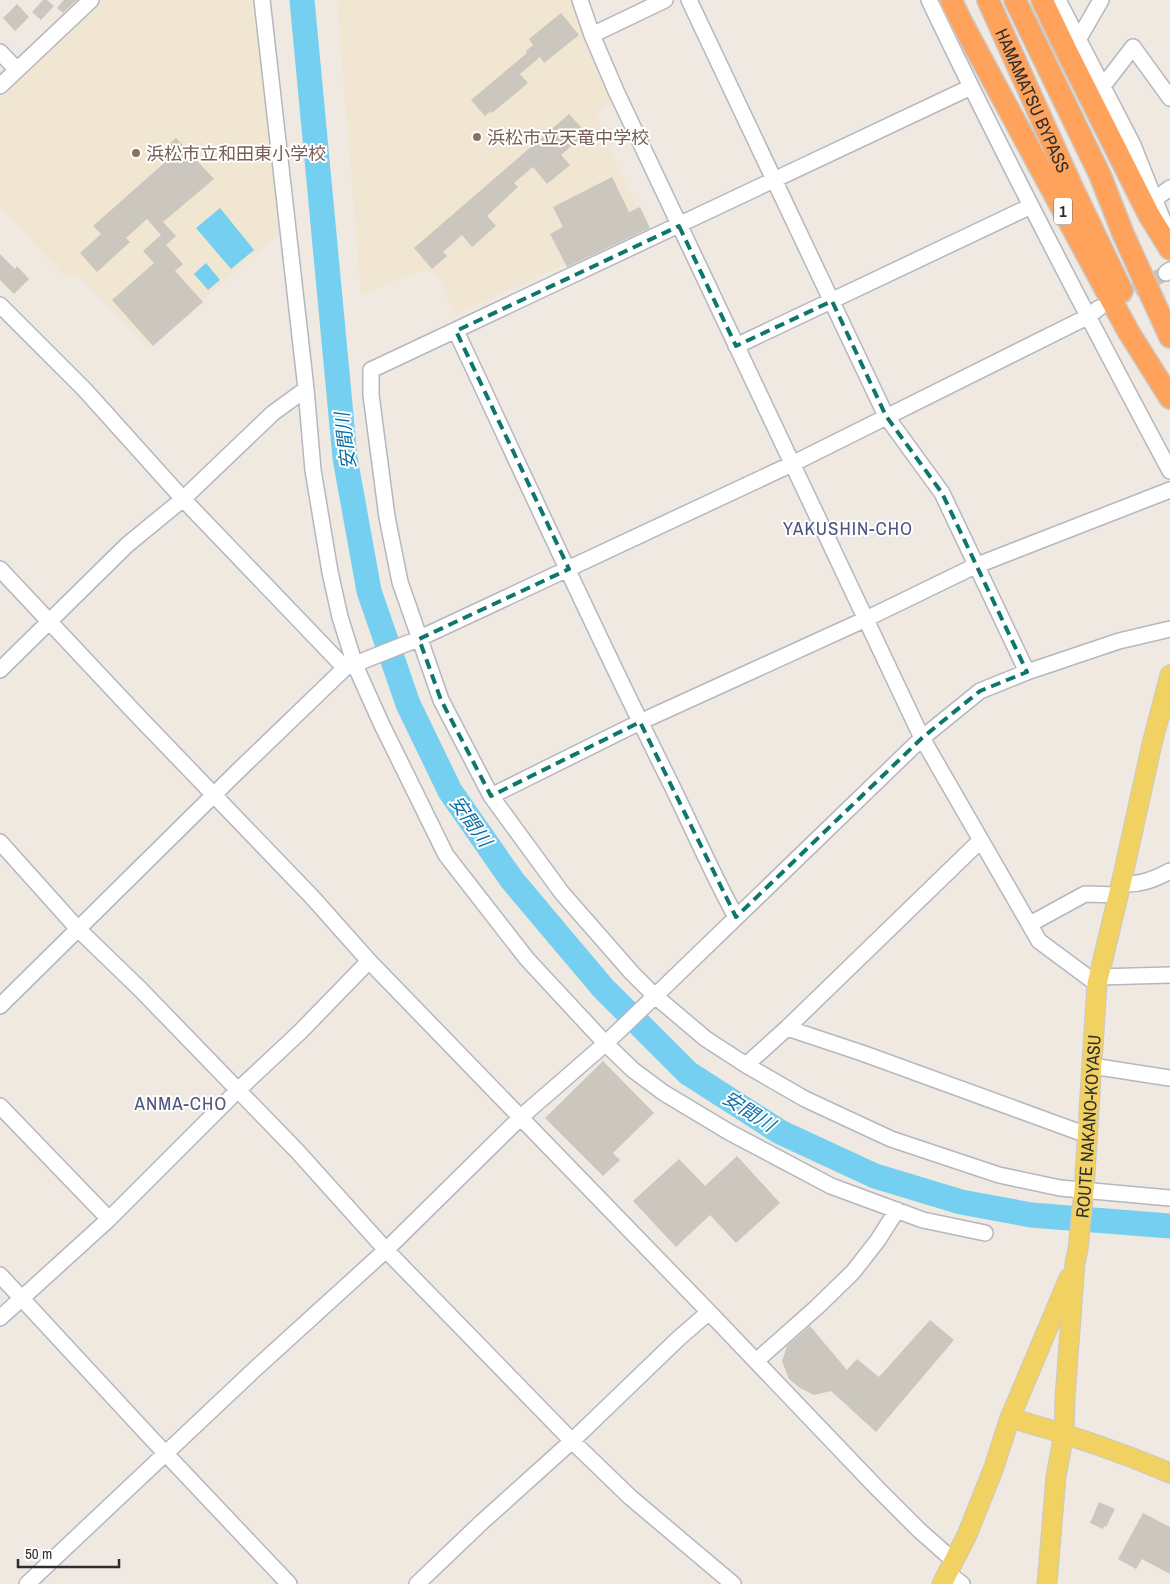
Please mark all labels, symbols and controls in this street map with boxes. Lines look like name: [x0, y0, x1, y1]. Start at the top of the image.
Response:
street label: HAMAMATSU BYPASS: [990, 24, 1076, 177]
place label: 浜松市立天竜中学校: [487, 125, 649, 150]
marker: 浜松市立天竜中学校: [471, 131, 483, 143]
place label: 浜松市立和田東小学校: [146, 141, 326, 166]
marker: 浜松市立和田東小学校: [130, 147, 142, 159]
road number: 1: [1054, 198, 1072, 225]
water label: 安間川: [328, 409, 361, 471]
district label: YAKUSHIN-CHO: [783, 515, 913, 541]
water label: 安間川: [444, 790, 499, 853]
street label: ROUTE NAKANO-KOYASU: [1069, 1034, 1106, 1219]
water label: 安間川: [718, 1085, 782, 1139]
district label: ANMA-CHO: [134, 1090, 227, 1116]
scale bar: [18, 1536, 119, 1568]
text: 50 m: [25, 1543, 52, 1564]

